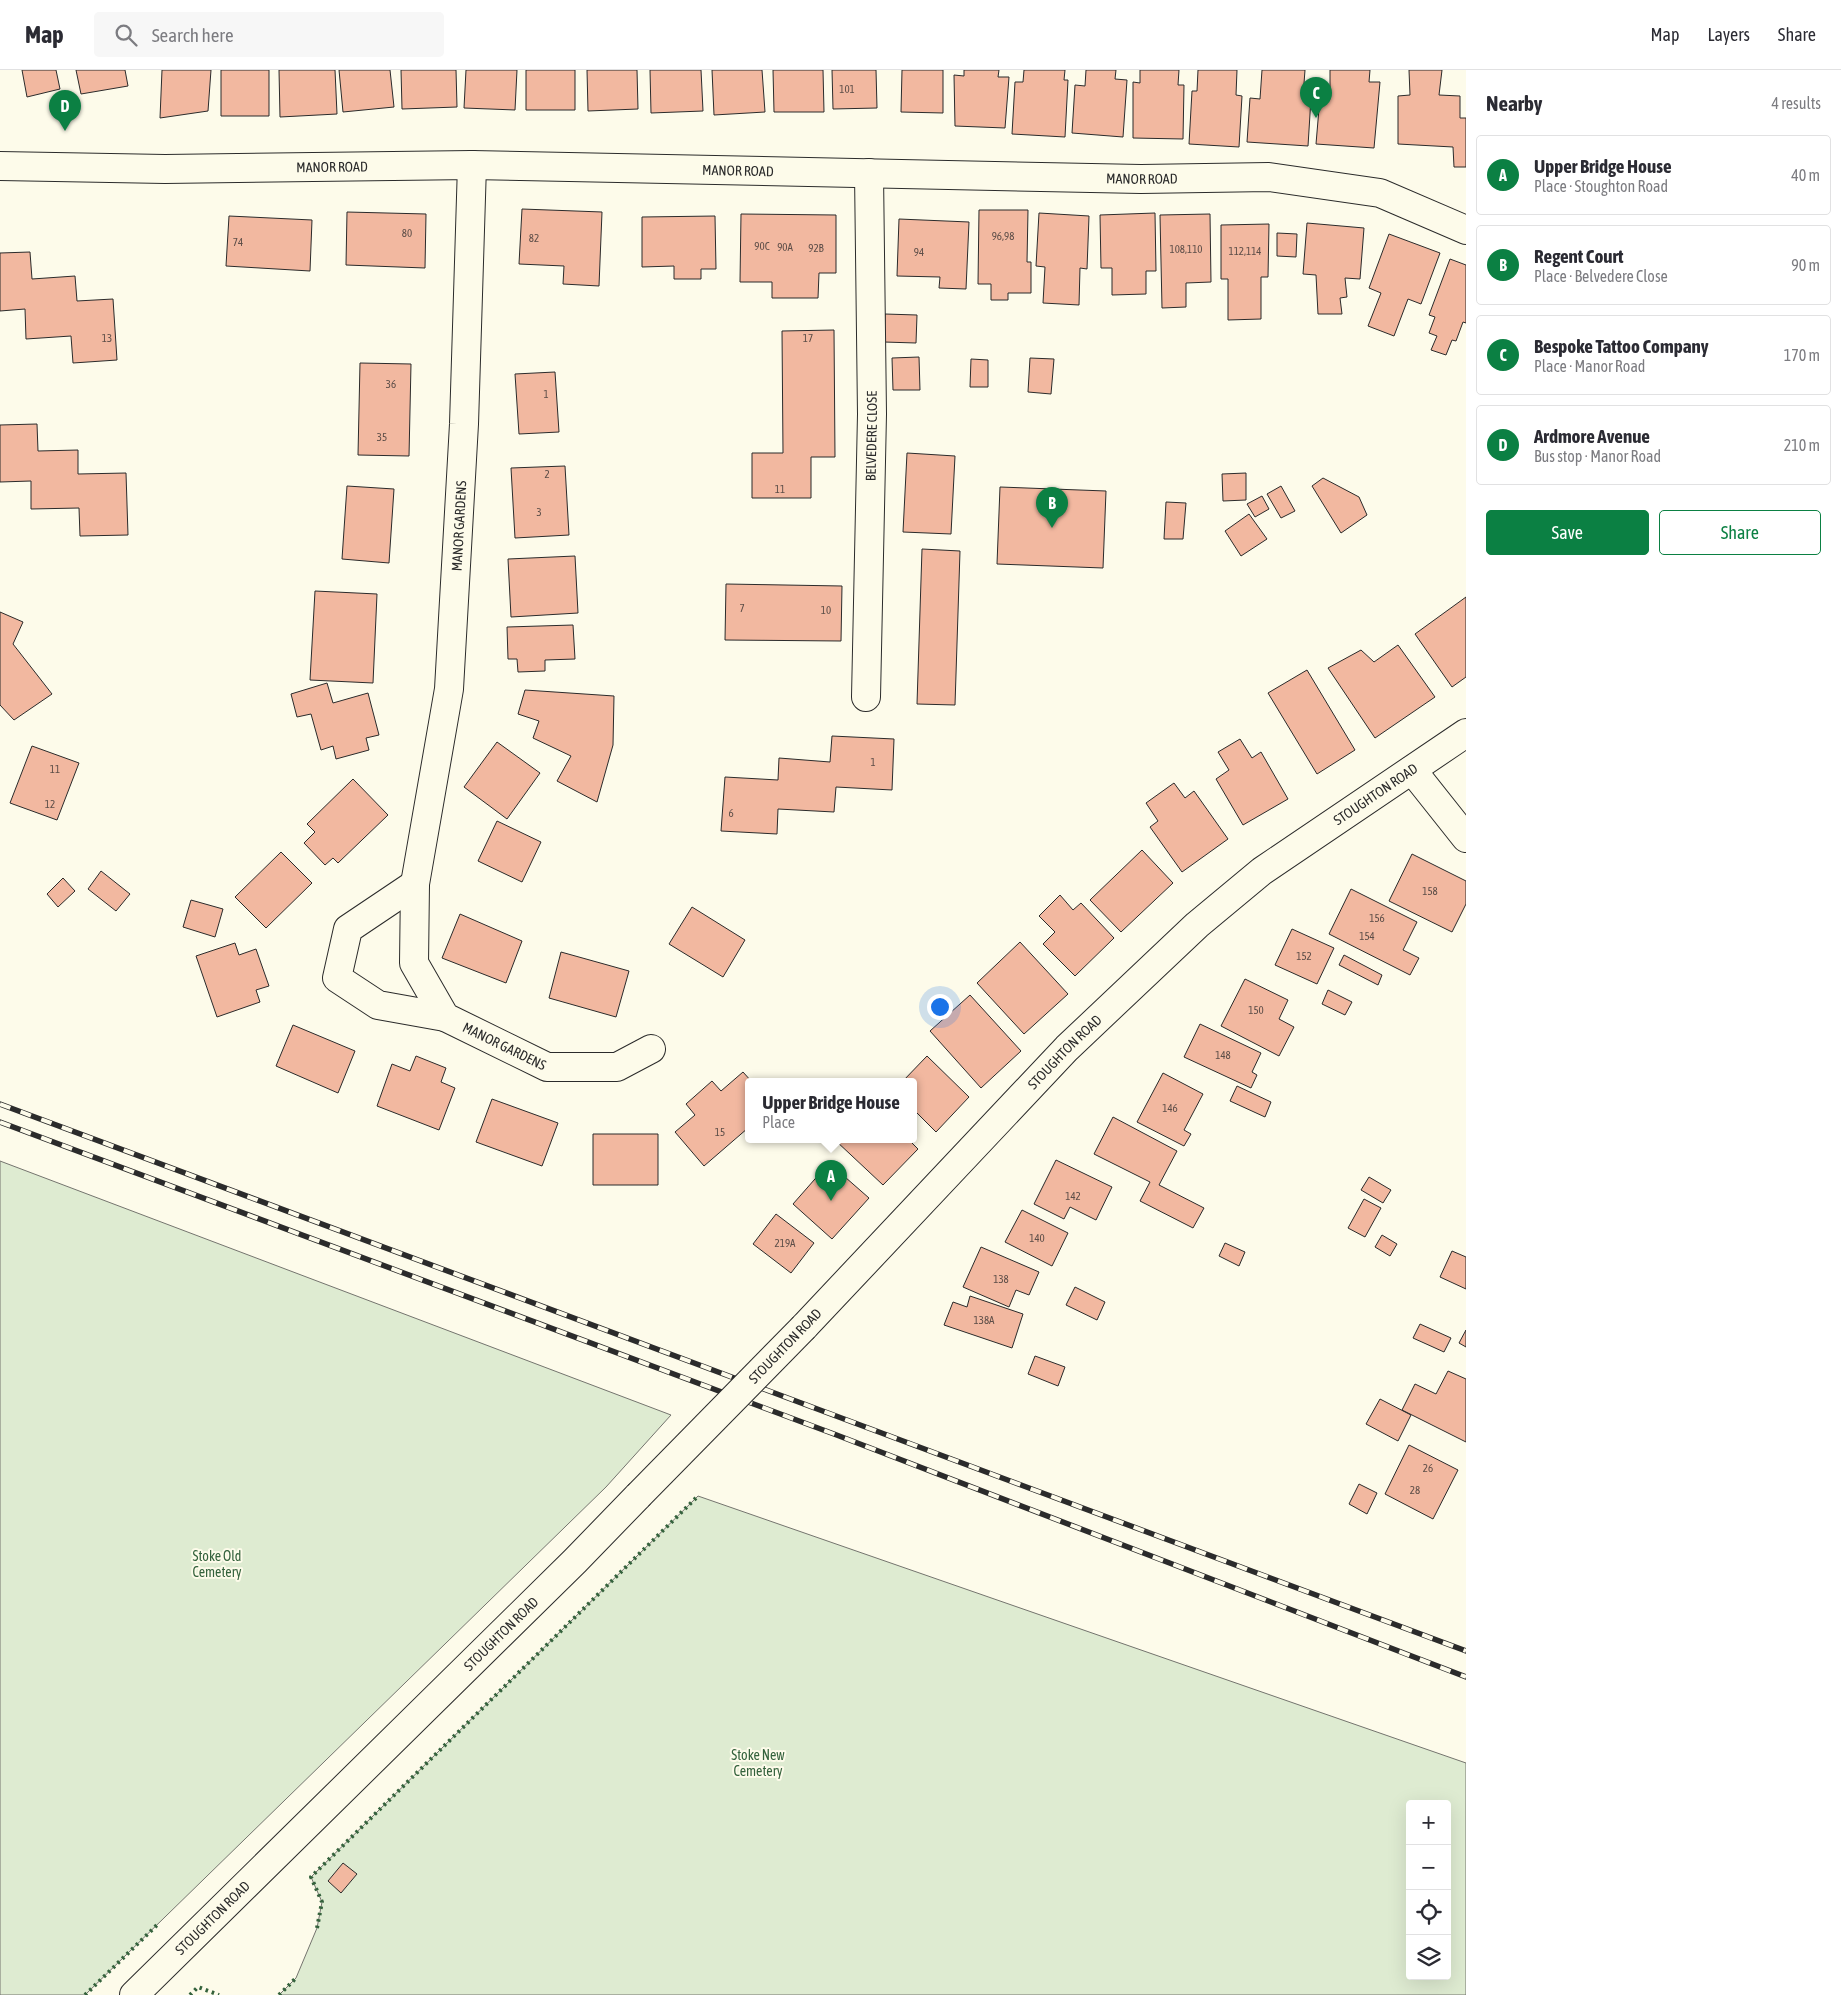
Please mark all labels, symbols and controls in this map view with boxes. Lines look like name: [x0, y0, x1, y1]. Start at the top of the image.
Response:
search box: [94, 12, 444, 57]
text: Map: [25, 21, 64, 48]
icon: search: [112, 21, 140, 49]
text: Search here: [152, 24, 234, 46]
text: Map: [1650, 24, 1679, 45]
text: Layers: [1707, 24, 1750, 45]
text: Share: [1778, 24, 1816, 45]
pin: C: [1300, 77, 1332, 118]
house number: 101: [839, 83, 855, 95]
pin: D: [49, 90, 81, 131]
text: Nearby: [1486, 91, 1542, 115]
text: 4 results: [1771, 94, 1821, 112]
text: Upper Bridge House: [1534, 155, 1672, 177]
street label: MANOR ROAD: [296, 158, 368, 175]
street label: MANOR ROAD: [702, 162, 774, 179]
text: A: [1499, 166, 1507, 184]
text: 40 m: [1791, 166, 1820, 184]
street label: MANOR ROAD: [1106, 170, 1178, 187]
text: Place · Stoughton Road: [1534, 177, 1668, 195]
house number: 80: [402, 227, 412, 239]
house number: 96,98: [992, 230, 1014, 242]
house number: 82: [529, 232, 539, 244]
house number: 74: [233, 236, 243, 248]
house number: 90C: [754, 240, 770, 252]
house number: 90A: [777, 241, 793, 253]
house number: 92B: [808, 242, 825, 254]
house number: 108,110: [1170, 243, 1202, 255]
house number: 112,114: [1229, 245, 1261, 257]
text: Regent Court: [1534, 245, 1623, 267]
house number: 94: [914, 246, 924, 258]
text: B: [1499, 256, 1507, 274]
text: 90 m: [1791, 256, 1820, 274]
text: Place · Belvedere Close: [1534, 267, 1668, 285]
house number: 13: [102, 332, 112, 344]
house number: 17: [803, 332, 813, 344]
text: Bespoke Tattoo Company: [1534, 335, 1709, 357]
text: C: [1499, 346, 1507, 364]
text: 170 m: [1784, 346, 1820, 364]
text: Place · Manor Road: [1534, 357, 1645, 375]
house number: 36: [386, 378, 396, 390]
house number: 1: [543, 388, 549, 400]
street label: BELVEDERE CLOSE: [863, 391, 880, 481]
text: Ardmore Avenue: [1534, 425, 1650, 447]
house number: 35: [377, 431, 387, 443]
text: D: [1499, 436, 1507, 454]
text: 210 m: [1784, 436, 1820, 454]
text: Bus stop · Manor Road: [1534, 447, 1661, 465]
house number: 2: [544, 468, 550, 480]
street label: MANOR GARDENS: [449, 480, 469, 572]
house number: 11: [775, 483, 785, 495]
pin: B: [1036, 487, 1068, 528]
house number: 3: [536, 506, 542, 518]
button: Save: [1486, 510, 1649, 555]
button: Share: [1659, 510, 1821, 555]
house number: 7: [739, 602, 745, 614]
house number: 10: [821, 604, 831, 616]
house number: 1: [870, 756, 876, 768]
street label: STOUGHTON ROAD: [1331, 760, 1421, 828]
house number: 11: [50, 763, 60, 775]
house number: 12: [45, 798, 55, 810]
house number: 6: [728, 807, 734, 819]
house number: 158: [1422, 885, 1438, 897]
house number: 156: [1369, 912, 1385, 924]
house number: 154: [1359, 930, 1375, 942]
house number: 152: [1296, 950, 1312, 962]
your location: [927, 994, 953, 1020]
house number: 150: [1248, 1004, 1264, 1016]
street label: STOUGHTON ROAD: [1025, 1012, 1105, 1092]
street label: MANOR GARDENS: [460, 1019, 549, 1073]
house number: 148: [1215, 1049, 1231, 1061]
popup: [745, 1078, 917, 1143]
text: Upper Bridge House: [762, 1091, 900, 1113]
house number: 146: [1162, 1102, 1178, 1114]
text: Place: [762, 1113, 795, 1131]
house number: 15: [715, 1126, 725, 1138]
pin: A: [815, 1160, 847, 1201]
house number: 142: [1065, 1190, 1081, 1202]
house number: 140: [1029, 1232, 1045, 1244]
house number: 219A: [775, 1237, 796, 1249]
house number: 138: [993, 1273, 1009, 1285]
street label: STOUGHTON ROAD: [745, 1305, 825, 1387]
house number: 138A: [974, 1314, 995, 1326]
house number: 26: [1423, 1462, 1433, 1474]
house number: 28: [1410, 1484, 1420, 1496]
park label: Stoke Old Cemetery: [192, 1548, 242, 1580]
street label: STOUGHTON ROAD: [461, 1594, 542, 1674]
park label: Stoke New Cemetery: [731, 1747, 785, 1779]
map controls: [1406, 1800, 1451, 1980]
button: +: [1406, 1800, 1451, 1845]
button: −: [1406, 1845, 1451, 1890]
street label: STOUGHTON ROAD: [172, 1878, 253, 1958]
button: locate: [1406, 1890, 1451, 1935]
button: layers: [1406, 1935, 1451, 1980]

